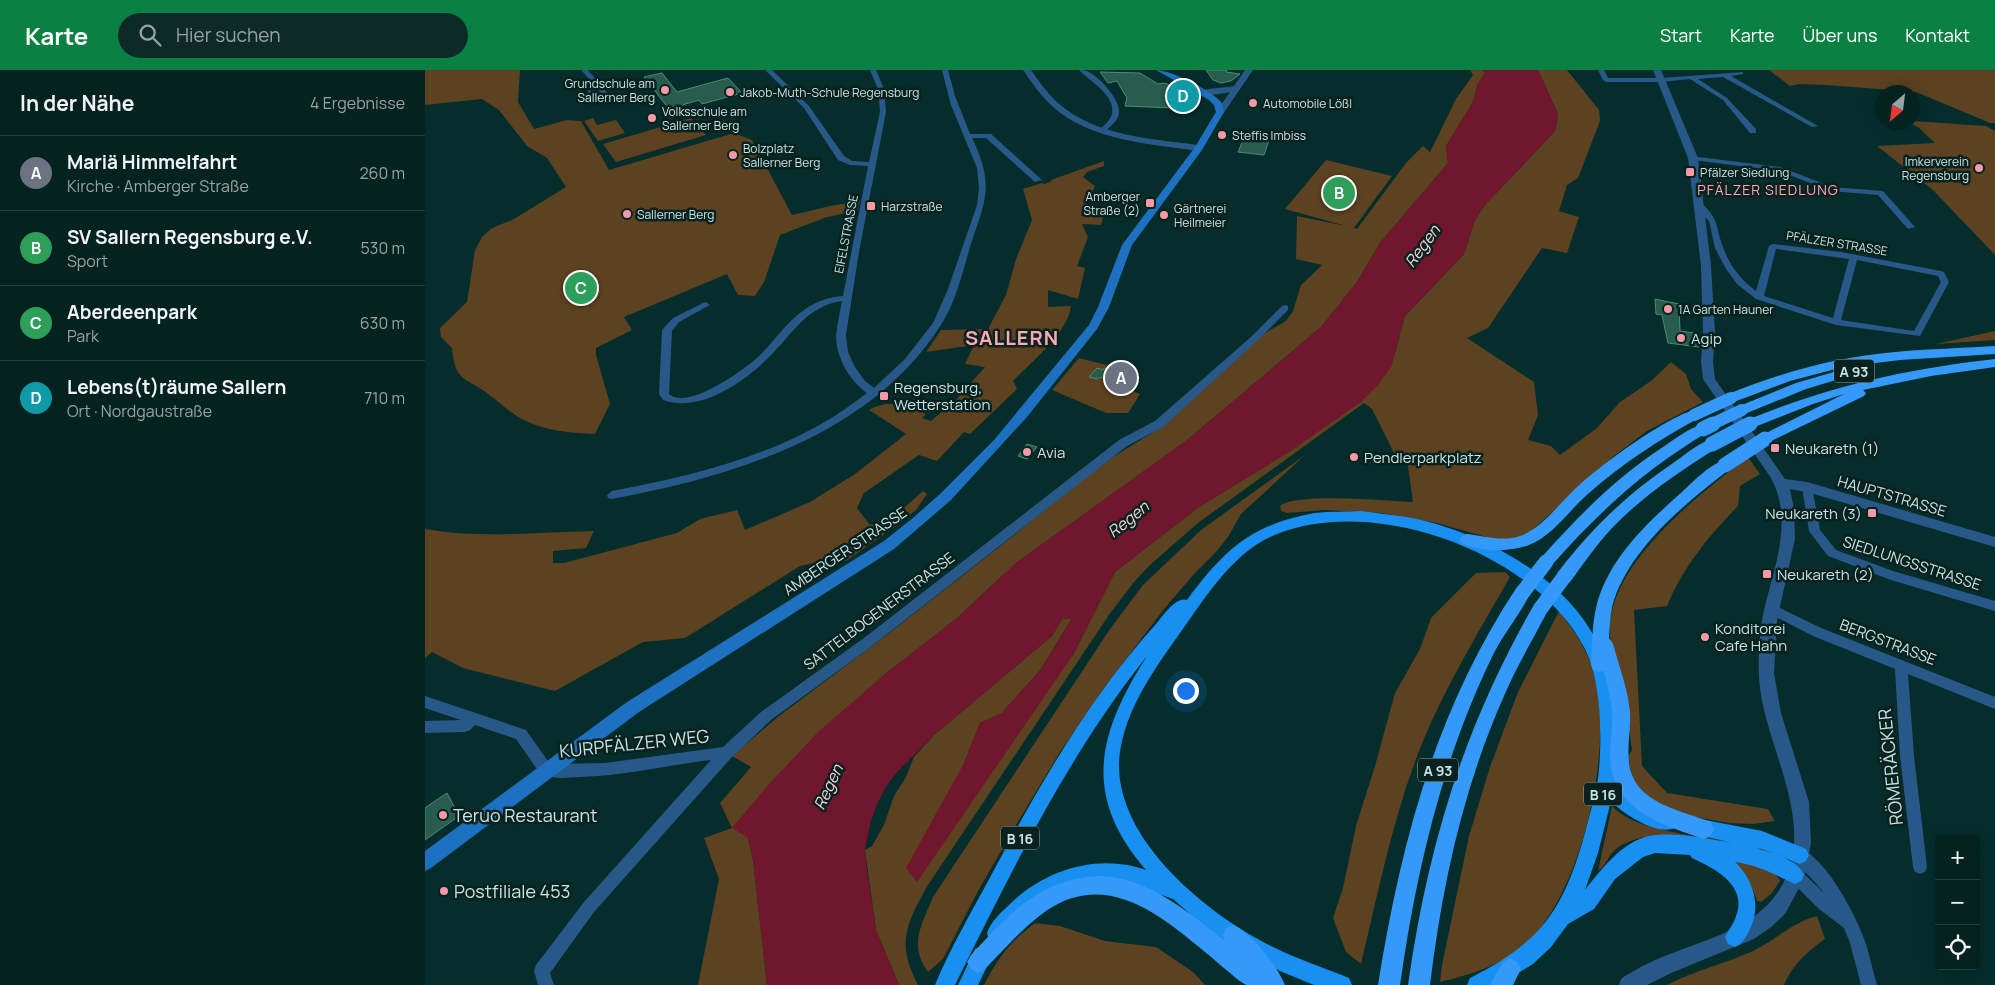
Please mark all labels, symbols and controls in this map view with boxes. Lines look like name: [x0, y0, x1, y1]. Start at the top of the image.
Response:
search box: [118, 13, 468, 58]
text: Karte: [25, 19, 88, 52]
icon: search: [136, 21, 164, 49]
text: Hier suchen: [176, 22, 280, 48]
text: Start: [1660, 23, 1702, 47]
text: Karte: [1730, 23, 1775, 47]
text: Über uns: [1803, 23, 1877, 47]
text: Kontakt: [1905, 23, 1970, 47]
place label: Grundschule am Sallerner Berg: [565, 75, 655, 106]
pin: D: [1167, 77, 1199, 115]
marker: Grundschule am Sallerner Berg: [659, 84, 671, 96]
place label: Jakob-Muth-Schule Regensburg: [740, 84, 919, 101]
north arrow: [1875, 85, 1920, 130]
marker: Jakob-Muth-Schule Regensburg: [724, 86, 736, 98]
text: In der Nähe: [20, 89, 134, 117]
text: 4 Ergebnisse: [310, 92, 405, 114]
place label: Automobile Lößl: [1263, 95, 1352, 112]
marker: Automobile Lößl: [1247, 97, 1259, 109]
place label: Volksschule am Sallerner Berg: [662, 103, 747, 134]
marker: Volksschule am Sallerner Berg: [646, 112, 658, 124]
place label: Steffis Imbiss: [1232, 127, 1306, 144]
marker: Steffis Imbiss: [1216, 129, 1228, 141]
place label: Bolzplatz Sallerner Berg: [743, 140, 820, 171]
text: Mariä Himmelfahrt: [67, 149, 237, 175]
marker: Bolzplatz Sallerner Berg: [727, 149, 739, 161]
place label: Imkerverein Regensburg: [1902, 153, 1969, 184]
text: A: [31, 162, 41, 184]
text: 260 m: [359, 162, 405, 184]
marker: Imkerverein Regensburg: [1973, 162, 1985, 174]
place label: Pfälzer Siedlung: [1700, 164, 1789, 181]
marker: Pfälzer Siedlung: [1684, 166, 1696, 178]
pin: B: [1323, 174, 1355, 212]
text: Kirche · Amberger Straße: [67, 175, 249, 197]
district label: PFÄLZER SIEDLUNG: [1697, 180, 1839, 199]
place label: Amberger Straße (2): [1083, 188, 1141, 219]
street label: EIFELSTRASSE: [830, 193, 862, 275]
marker: Amberger Straße (2): [1144, 197, 1156, 209]
place label: Harzstraße: [881, 198, 943, 215]
marker: Harzstraße: [865, 200, 877, 212]
place label: Gärtnerei Heilmeier: [1174, 200, 1227, 231]
place label: Sallerner Berg: [637, 206, 714, 223]
marker: Sallerner Berg: [621, 208, 633, 220]
marker: Gärtnerei Heilmeier: [1158, 209, 1170, 221]
water label: Regen: [1399, 220, 1445, 272]
text: SV Sallern Regensburg e.V.: [67, 224, 313, 250]
street label: PFÄLZER STRASSE: [1785, 227, 1889, 259]
text: B: [31, 237, 41, 259]
text: 530 m: [360, 237, 405, 259]
text: Sport: [67, 250, 108, 272]
pin: C: [565, 269, 597, 307]
text: Aberdeenpark: [67, 299, 197, 325]
place label: 1A Garten Hauner: [1678, 301, 1774, 318]
marker: 1A Garten Hauner: [1662, 303, 1674, 315]
text: C: [30, 312, 42, 334]
text: 630 m: [360, 312, 405, 334]
district label: SALLERN: [965, 324, 1059, 351]
text: Park: [67, 325, 99, 347]
place label: Agip: [1691, 328, 1722, 349]
marker: Agip: [1675, 332, 1687, 344]
pin: A: [1105, 359, 1137, 397]
road number: A 93: [1834, 360, 1874, 382]
text: Lebens(t)räume Sallern: [67, 374, 286, 400]
place label: Regensburg, Wetterstation: [894, 377, 990, 415]
text: D: [30, 387, 42, 409]
text: 710 m: [364, 387, 405, 409]
marker: Regensburg, Wetterstation: [878, 390, 890, 402]
text: Ort · Nordgaustraße: [67, 400, 212, 422]
place label: Neukareth (1): [1785, 438, 1879, 459]
place label: Avia: [1037, 442, 1065, 463]
marker: Neukareth (1): [1769, 442, 1781, 454]
marker: Avia: [1021, 446, 1033, 458]
place label: Pendlerparkplatz: [1364, 447, 1482, 468]
marker: Pendlerparkplatz: [1348, 451, 1360, 463]
street label: HAUPTSTRASSE: [1835, 470, 1949, 522]
water label: Regen: [1103, 495, 1154, 543]
street label: AMBERGER STRASSE: [779, 502, 911, 600]
place label: Neukareth (3): [1765, 503, 1862, 524]
marker: Neukareth (3): [1866, 507, 1878, 519]
street label: SIEDLUNGSSTRASSE: [1840, 531, 1984, 595]
street label: SATTELBOGENERSTRASSE: [799, 547, 959, 675]
place label: Neukareth (2): [1777, 564, 1874, 585]
marker: Neukareth (2): [1761, 568, 1773, 580]
street label: BERGSTRASSE: [1837, 614, 1939, 670]
place label: Konditorei Cafe Hahn: [1715, 618, 1787, 656]
marker: Konditorei Cafe Hahn: [1699, 631, 1711, 643]
your location: [1173, 678, 1199, 704]
street label: RÖMERÄCKER: [1872, 707, 1908, 827]
street label: KURPFÄLZER WEG: [558, 723, 710, 763]
road number: A 93: [1418, 758, 1458, 782]
water label: Regen: [808, 760, 848, 813]
road number: B 16: [1584, 782, 1622, 806]
place label: Teruo Restaurant: [453, 803, 598, 827]
marker: Teruo Restaurant: [437, 809, 449, 821]
road number: B 16: [1001, 826, 1039, 850]
map controls: [1935, 835, 1980, 970]
button: +: [1935, 835, 1980, 880]
place label: Postfiliale 453: [454, 879, 571, 903]
button: −: [1935, 880, 1980, 925]
marker: Postfiliale 453: [438, 885, 450, 897]
button: locate: [1935, 925, 1980, 970]

